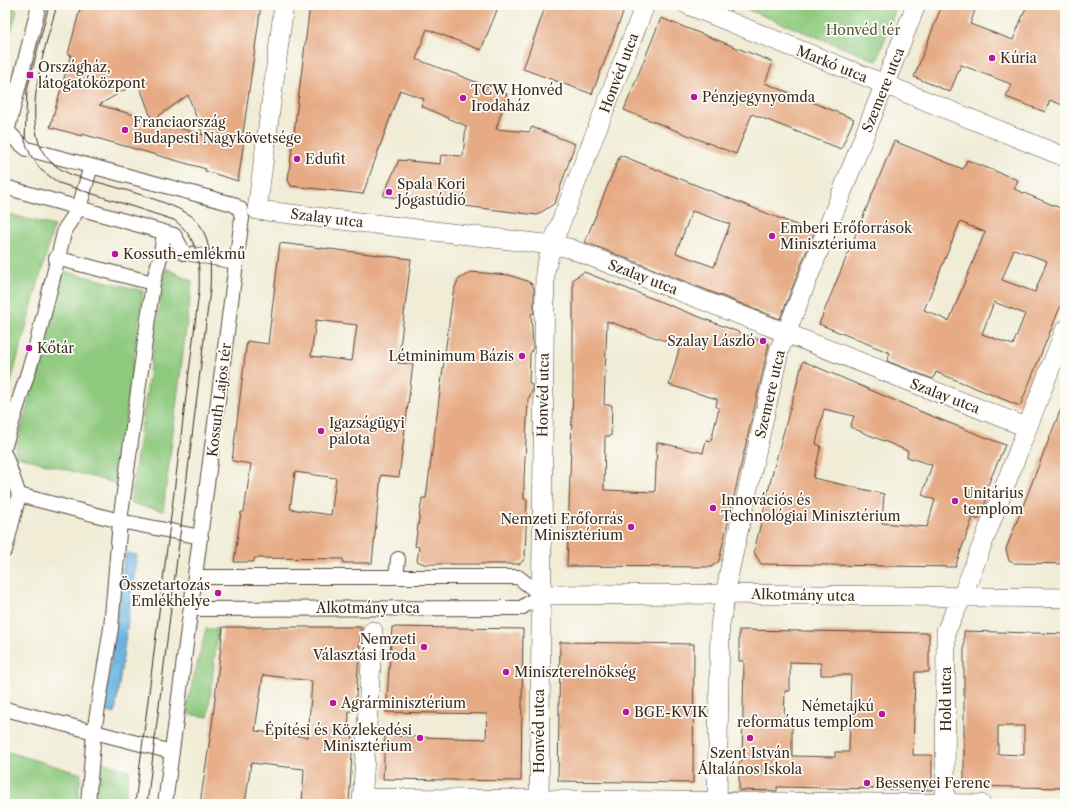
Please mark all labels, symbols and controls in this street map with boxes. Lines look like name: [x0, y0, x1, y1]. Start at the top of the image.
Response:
park label: Honvéd tér: [826, 21, 900, 39]
street label: Honvéd utca: [595, 30, 643, 116]
street label: Markó utca: [794, 42, 871, 87]
street label: Szemere utca: [858, 44, 908, 135]
place label: Kúria: [1000, 49, 1037, 67]
marker: Kúria: [987, 53, 997, 63]
place label: Országház, látogatóközpont: [38, 58, 146, 92]
marker: Országház, látogatóközpont: [25, 70, 35, 80]
place label: TCW Honvéd Irodaház: [471, 81, 563, 115]
place label: Pénzjegynyomda: [702, 88, 816, 106]
marker: Pénzjegynyomda: [689, 92, 699, 102]
marker: TCW Honvéd Irodaház: [458, 93, 468, 103]
place label: Franciaország Budapesti Nagykövetsége: [133, 113, 301, 147]
marker: Franciaország Budapesti Nagykövetsége: [120, 125, 130, 135]
place label: Edufit: [305, 150, 346, 168]
marker: Edufit: [292, 154, 302, 164]
place label: Spala Kori Jógastúdió: [395, 175, 466, 209]
marker: Spala Kori Jógastúdió: [384, 187, 394, 197]
street label: Szalay utca: [289, 205, 365, 231]
place label: Emberi Erőforrások Minisztériuma: [780, 219, 913, 253]
marker: Emberi Erőforrások Minisztériuma: [767, 231, 777, 241]
place label: Kossuth-emlékmű: [123, 245, 246, 263]
marker: Kossuth-emlékmű: [110, 249, 120, 259]
street label: Szalay utca: [605, 255, 681, 299]
place label: Szalay László: [667, 332, 755, 350]
marker: Szalay László: [758, 336, 768, 346]
place label: Kőtár: [37, 339, 74, 357]
street label: Kossuth Lajos tér: [203, 342, 235, 458]
marker: Kőtár: [24, 343, 34, 353]
place label: Létminimum Bázis: [389, 347, 514, 365]
street label: Szemere utca: [751, 348, 789, 440]
marker: Létminimum Bázis: [517, 351, 527, 361]
street label: Honvéd utca: [533, 352, 553, 437]
street label: Szalay utca: [907, 374, 983, 418]
place label: Igazságügyi palota: [329, 414, 405, 448]
marker: Igazságügyi palota: [316, 426, 326, 436]
place label: Unitárius templom: [963, 484, 1024, 518]
place label: Innovációs és Technológiai Minisztérium: [721, 491, 901, 525]
marker: Unitárius templom: [950, 496, 960, 506]
marker: Innovációs és Technológiai Minisztérium: [708, 503, 718, 513]
place label: Nemzeti Erőforrás Minisztérium: [500, 510, 623, 544]
marker: Nemzeti Erőforrás Minisztérium: [626, 522, 636, 532]
place label: Összetartozás Emlékhelye: [119, 576, 210, 610]
street label: Alkotmány utca: [750, 585, 856, 605]
marker: Összetartozás Emlékhelye: [213, 588, 223, 598]
street label: Alkotmány utca: [315, 599, 421, 617]
place label: Nemzeti Választási Iroda: [312, 630, 417, 664]
marker: Nemzeti Választási Iroda: [419, 642, 429, 652]
place label: Miniszterelnökség: [514, 663, 637, 681]
street label: Hold utca: [937, 666, 955, 731]
marker: Miniszterelnökség: [501, 667, 511, 677]
street label: Honvéd utca: [530, 688, 548, 773]
place label: Agrárminisztérium: [340, 694, 466, 712]
place label: Németajkú református templom: [737, 697, 875, 731]
marker: Agrárminisztérium: [328, 698, 338, 708]
place label: BGE-KVIK: [634, 703, 709, 721]
marker: BGE-KVIK: [621, 707, 631, 717]
marker: Németajkú református templom: [877, 709, 887, 719]
place label: Építési és Közlekedési Minisztérium: [265, 721, 412, 755]
marker: Építési és Közlekedési Minisztérium: [415, 733, 425, 743]
marker: Szent István Általános Iskola: [745, 733, 755, 743]
place label: Szent István Általános Iskola: [697, 744, 803, 778]
place label: Bessenyei Ferenc: [875, 774, 990, 792]
marker: Bessenyei Ferenc: [862, 778, 872, 788]

